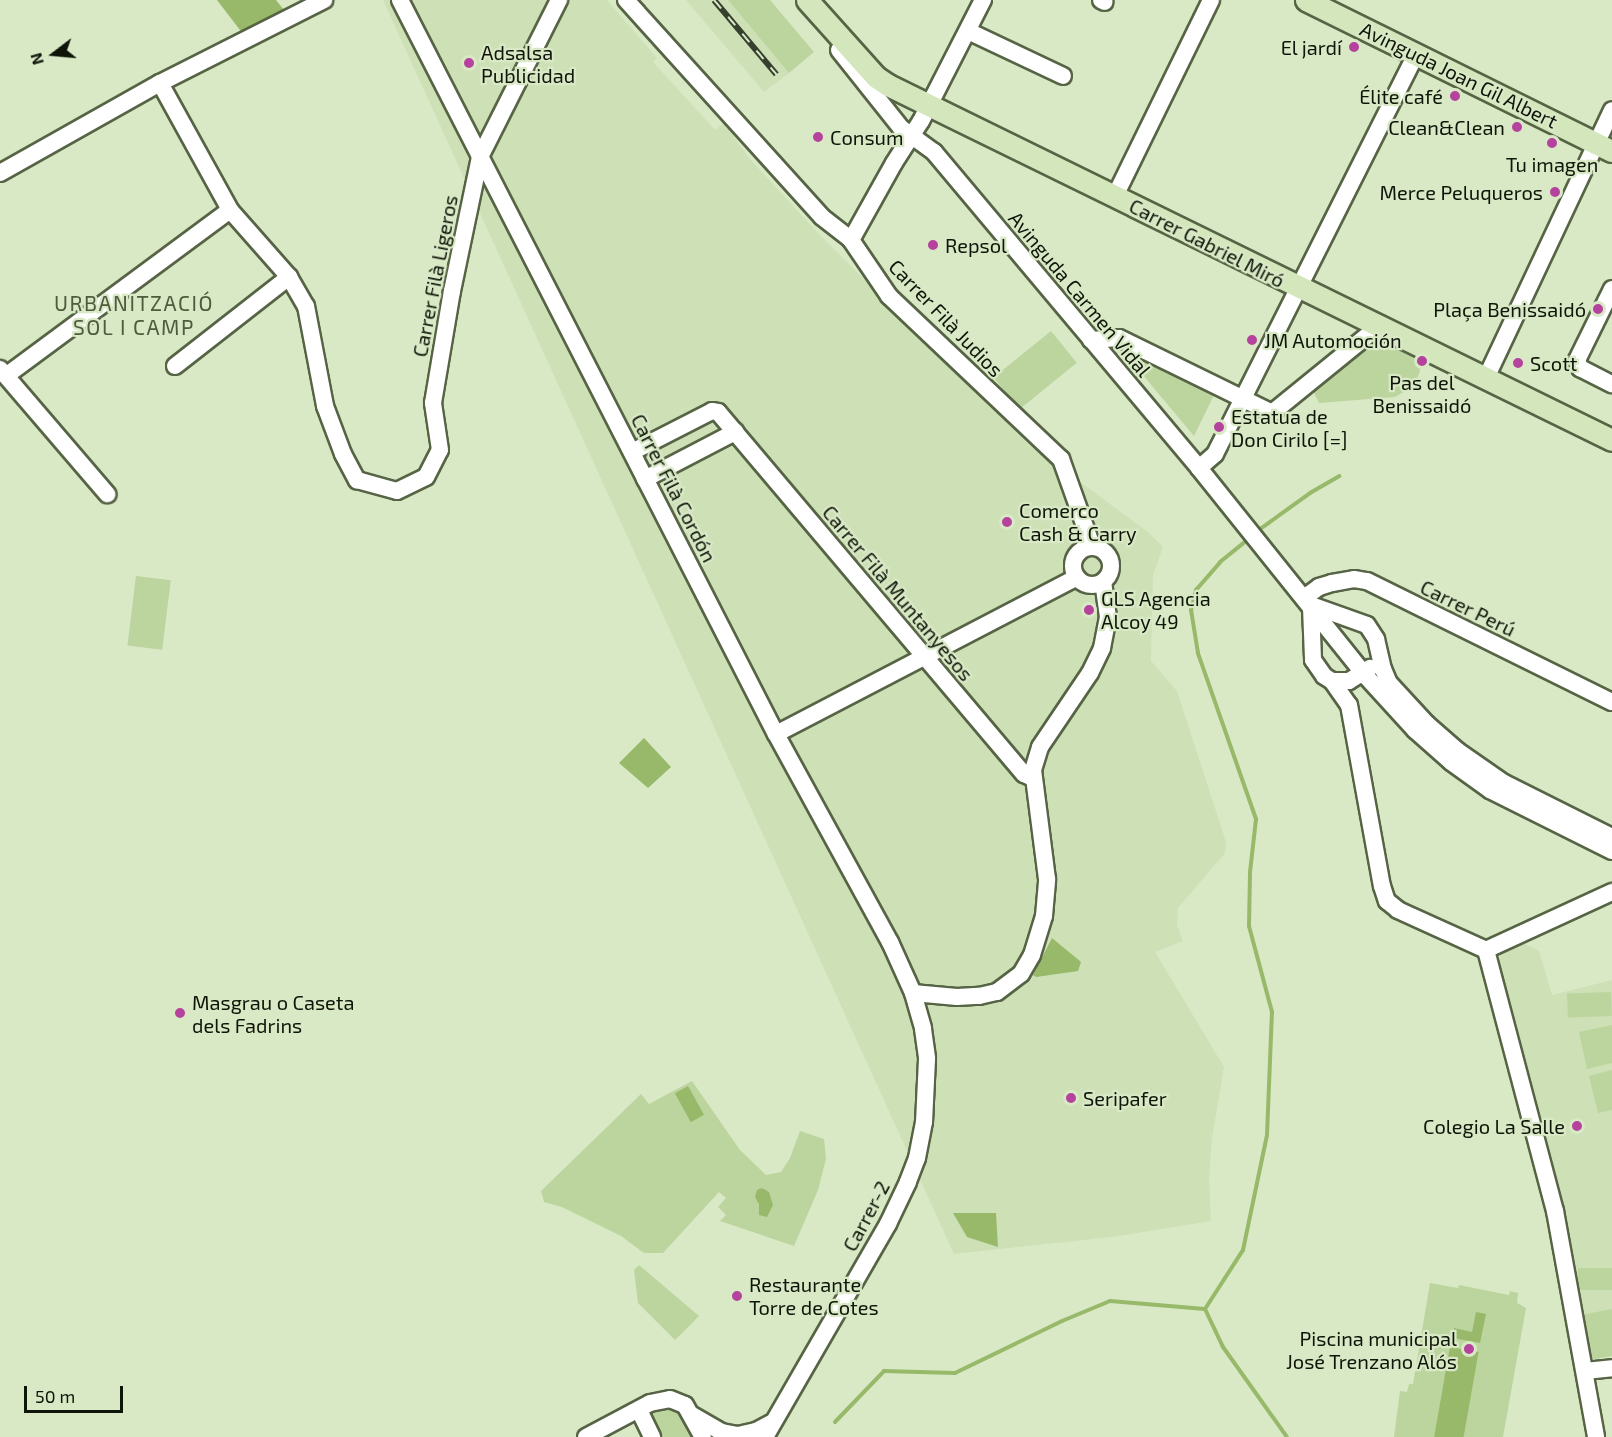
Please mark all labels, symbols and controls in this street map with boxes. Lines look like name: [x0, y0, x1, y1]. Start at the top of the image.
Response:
street label: Avinguda Joan Gil Albert: [1356, 16, 1562, 134]
north arrow: [24, 24, 84, 84]
place label: El jardí: [1280, 35, 1342, 59]
place label: Adsalsa Publicidad: [481, 40, 575, 87]
marker: El jardí: [1347, 40, 1361, 54]
text: N: [25, 51, 47, 67]
marker: Adsalsa Publicidad: [462, 56, 476, 70]
place label: Élite café: [1359, 84, 1443, 108]
marker: Élite café: [1448, 89, 1462, 103]
place label: Clean&Clean: [1388, 115, 1505, 139]
marker: Clean&Clean: [1510, 120, 1524, 134]
place label: Consum: [830, 125, 903, 149]
marker: Consum: [811, 130, 825, 144]
marker: Tu imagen: [1545, 136, 1559, 150]
place label: Tu imagen: [1506, 152, 1598, 176]
place label: Merce Peluqueros: [1380, 180, 1543, 204]
marker: Merce Peluqueros: [1548, 185, 1562, 199]
street label: Carrer Filà Ligeros: [407, 193, 463, 359]
street label: Carrer Gabriel Miró: [1125, 193, 1289, 293]
street label: Avinguda Carmen Vidal: [1004, 206, 1156, 382]
place label: Repsol: [945, 233, 1007, 257]
marker: Repsol: [926, 238, 940, 252]
street label: Carrer Filà Judios: [884, 254, 1008, 382]
district label: URBANITZACIÓ SOL I CAMP: [54, 290, 214, 340]
place label: Plaça Benissaidó: [1433, 297, 1586, 321]
marker: Plaça Benissaidó: [1591, 302, 1605, 316]
place label: JM Automoción: [1264, 328, 1402, 352]
marker: JM Automoción: [1245, 333, 1259, 347]
place label: Scott: [1530, 351, 1577, 375]
marker: Pas del Benissaidó: [1415, 354, 1429, 368]
marker: Scott: [1511, 356, 1525, 370]
place label: Pas del Benissaidó: [1373, 370, 1471, 417]
place label: Estatua de Don Cirilo [=]: [1231, 404, 1348, 451]
street label: Carrer Filà Cordón: [626, 410, 722, 566]
marker: Estatua de Don Cirilo [=]: [1212, 420, 1226, 434]
place label: Comerco Cash & Carry: [1019, 498, 1137, 545]
street label: Carrer Filà Muntanyesos: [817, 500, 979, 686]
marker: Comerco Cash & Carry: [1000, 515, 1014, 529]
street label: Carrer Perú: [1416, 575, 1520, 641]
place label: GLS Agencia Alcoy 49: [1101, 586, 1211, 633]
marker: GLS Agencia Alcoy 49: [1082, 603, 1096, 617]
place label: Masgrau o Caseta dels Fadrins: [192, 990, 354, 1037]
marker: Masgrau o Caseta dels Fadrins: [173, 1006, 187, 1020]
place label: Seripafer: [1083, 1086, 1167, 1110]
marker: Seripafer: [1064, 1091, 1078, 1105]
place label: Colegio La Salle: [1423, 1114, 1565, 1138]
marker: Colegio La Salle: [1570, 1119, 1584, 1133]
street label: Carrer-2: [838, 1177, 894, 1255]
place label: Restaurante Torre de Cotes: [749, 1272, 879, 1319]
marker: Restaurante Torre de Cotes: [730, 1289, 744, 1303]
place label: Piscina municipal José Trenzano Alós: [1285, 1326, 1457, 1373]
marker: Piscina municipal José Trenzano Alós: [1462, 1342, 1476, 1356]
scale bar: [27, 1374, 126, 1412]
text: 50 m: [35, 1385, 75, 1407]

